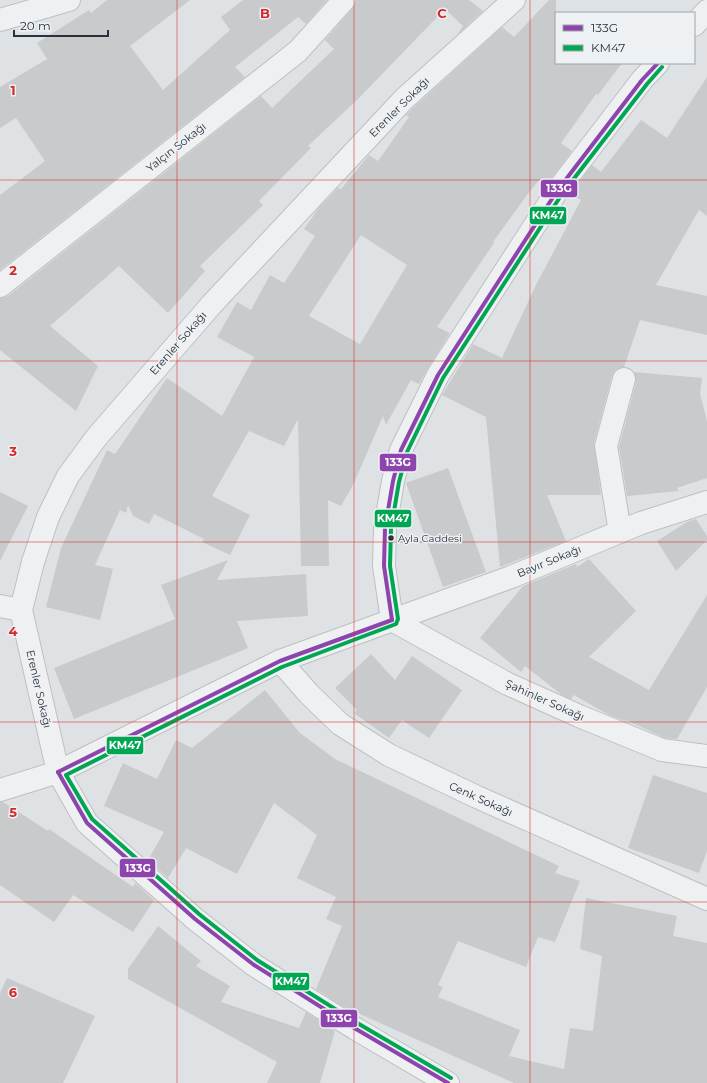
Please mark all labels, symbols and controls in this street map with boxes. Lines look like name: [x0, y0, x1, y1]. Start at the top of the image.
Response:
text: B: [260, 5, 270, 21]
text: C: [437, 5, 447, 21]
scale bar: [14, 12, 108, 38]
legend: [555, 12, 695, 64]
text: 20 m: [20, 18, 51, 33]
text: 133G: [591, 20, 618, 35]
text: KM47: [591, 40, 625, 55]
street label: Erenler Sokağı: [366, 74, 432, 140]
text: 1: [10, 82, 16, 98]
street label: Yalçın Sokağı: [143, 119, 209, 175]
line badge: 133G: [540, 179, 578, 198]
text: 133G: [546, 181, 572, 195]
line badge: KM47: [529, 206, 567, 225]
text: KM47: [532, 208, 564, 222]
text: 2: [9, 262, 17, 278]
street label: Erenler Sokağı: [147, 308, 209, 378]
text: 3: [8, 443, 17, 459]
line badge: 133G: [379, 453, 417, 472]
text: 133G: [385, 455, 411, 469]
line badge: KM47: [374, 509, 412, 528]
text: KM47: [377, 511, 409, 525]
place label: Ayla Caddesi: [398, 532, 462, 545]
marker: Ayla Caddesi: [386, 533, 396, 543]
street label: Bayır Sokağı: [515, 542, 583, 580]
text: 4: [9, 623, 18, 639]
street label: Erenler Sokağı: [23, 649, 55, 729]
street label: Şahinler Sokağı: [503, 676, 587, 724]
line badge: KM47: [106, 736, 144, 755]
text: KM47: [109, 738, 141, 752]
street label: Cenk Sokağı: [447, 779, 515, 819]
text: 5: [9, 804, 17, 820]
line badge: 133G: [119, 858, 156, 878]
text: 133G: [125, 861, 151, 875]
line badge: KM47: [272, 972, 310, 991]
text: KM47: [275, 974, 307, 988]
text: 6: [9, 984, 18, 1000]
line badge: 133G: [320, 1009, 358, 1028]
text: 133G: [326, 1011, 352, 1025]

